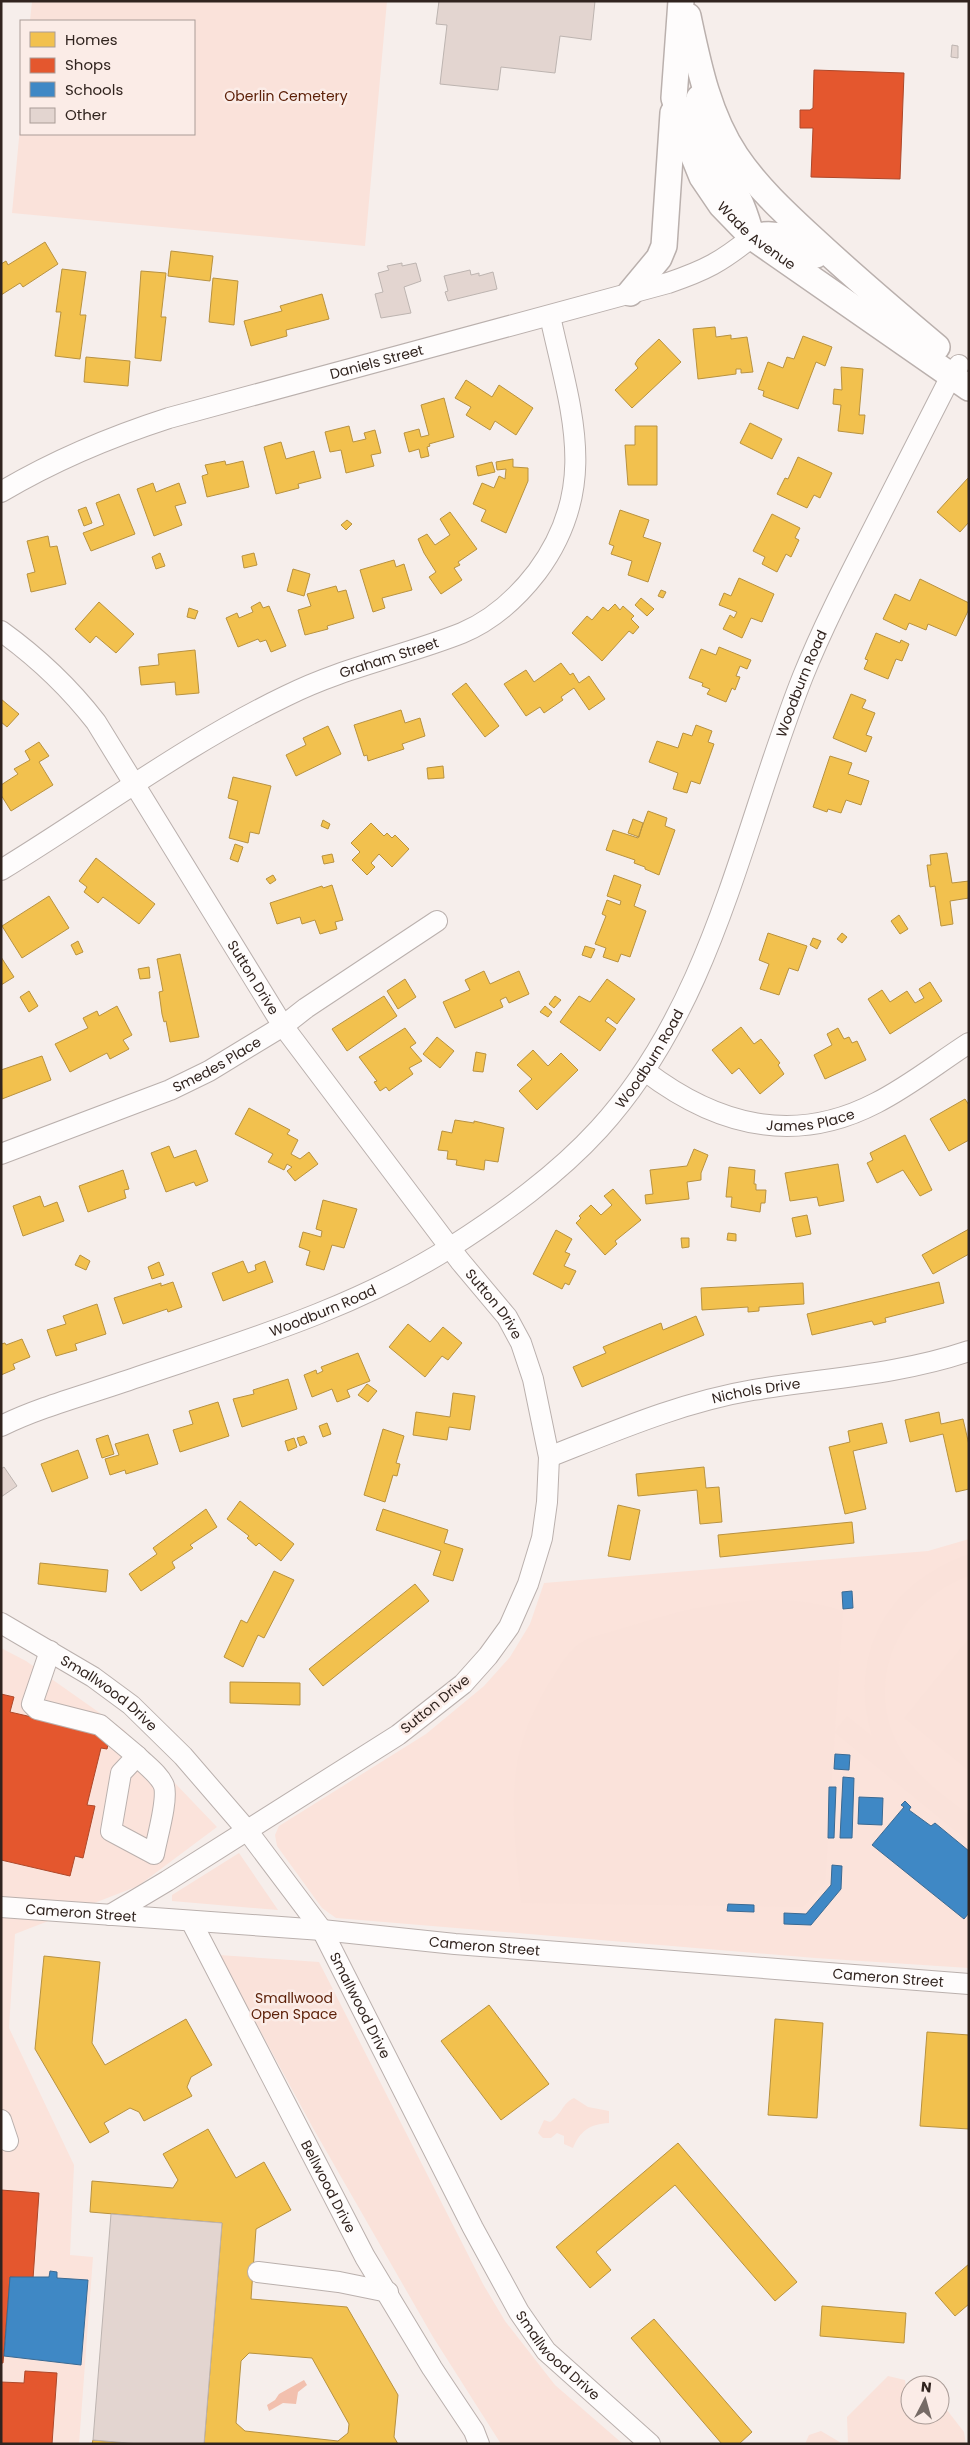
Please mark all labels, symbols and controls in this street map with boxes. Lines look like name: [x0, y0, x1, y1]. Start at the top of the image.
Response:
legend: [20, 20, 195, 135]
text: Homes: [65, 29, 118, 50]
text: Shops: [65, 54, 111, 75]
text: Schools: [65, 79, 123, 100]
park label: Oberlin Cemetery: [224, 86, 348, 106]
text: Other: [65, 104, 107, 125]
street label: Wade Avenue: [713, 197, 800, 275]
street label: Daniels Street: [328, 340, 426, 384]
street label: Woodburn Road: [771, 627, 832, 740]
street label: Graham Street: [337, 632, 441, 683]
street label: Sutton Drive: [223, 936, 284, 1019]
street label: Woodburn Road: [611, 1006, 688, 1112]
street label: Smedes Place: [169, 1031, 265, 1097]
street label: James Place: [765, 1104, 858, 1136]
street label: Sutton Drive: [461, 1264, 527, 1343]
street label: Woodburn Road: [267, 1280, 380, 1341]
street label: Nichols Drive: [710, 1373, 802, 1408]
street label: Smallwood Drive: [57, 1650, 162, 1736]
street label: Sutton Drive: [396, 1670, 474, 1738]
street label: Cameron Street: [25, 1899, 137, 1927]
street label: Cameron Street: [428, 1931, 541, 1961]
street label: Smallwood Drive: [325, 1949, 396, 2062]
street label: Cameron Street: [832, 1963, 944, 1992]
park label: Smallwood Open Space: [251, 1988, 337, 2024]
street label: Bellwood Drive: [296, 2137, 361, 2237]
street label: Smallwood Drive: [511, 2306, 605, 2405]
north arrow: [900, 2375, 950, 2425]
text: N: [920, 2377, 933, 2398]

